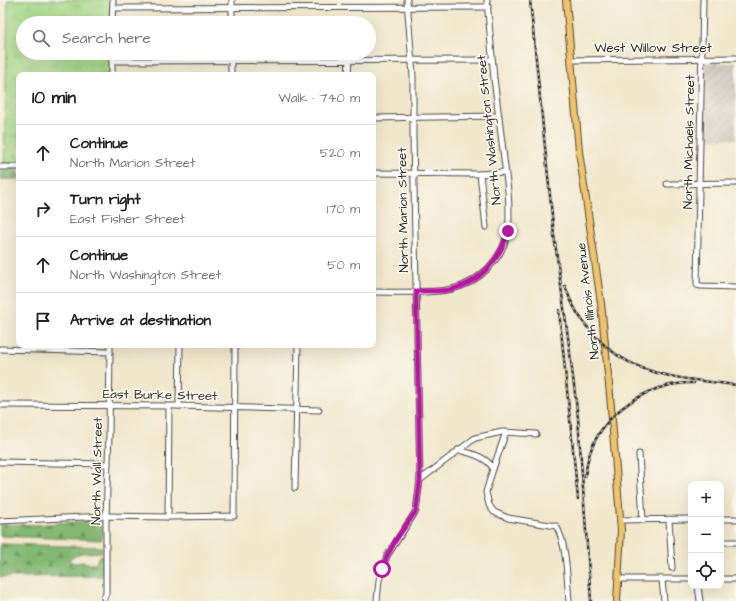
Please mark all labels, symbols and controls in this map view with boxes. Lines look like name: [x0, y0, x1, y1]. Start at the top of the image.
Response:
search box: [16, 16, 376, 60]
icon: search: [30, 27, 52, 49]
text: Search here: [62, 28, 151, 49]
street label: West Willow Street: [594, 39, 713, 57]
street label: North Washington Street: [472, 53, 507, 206]
street label: North Michaels Street: [679, 74, 699, 209]
text: 10 min: [32, 86, 76, 110]
text: Walk · 740 m: [279, 89, 360, 107]
text: Continue: [70, 133, 128, 154]
icon: ahead: [32, 142, 54, 164]
text: 520 m: [320, 144, 360, 162]
street label: North Marion Street: [393, 147, 413, 273]
text: North Marion Street: [70, 154, 195, 172]
text: Turn right: [70, 189, 141, 210]
icon: right: [32, 198, 54, 220]
text: 170 m: [327, 200, 360, 218]
text: East Fisher Street: [70, 210, 185, 228]
route end: [499, 222, 517, 240]
street label: North Illinois Avenue: [572, 242, 604, 360]
text: Continue: [70, 245, 128, 266]
icon: ahead: [32, 254, 54, 276]
text: 50 m: [327, 256, 360, 274]
text: North Washington Street: [70, 266, 221, 284]
icon: arrive: [32, 310, 54, 332]
text: Arrive at destination: [70, 310, 211, 331]
street label: East Burke Street: [103, 385, 218, 405]
street label: North Wall Street: [87, 416, 107, 525]
map controls: [688, 481, 724, 589]
button: +: [688, 481, 724, 517]
button: −: [688, 517, 724, 553]
button: locate: [688, 553, 724, 589]
route start: [373, 560, 391, 578]

